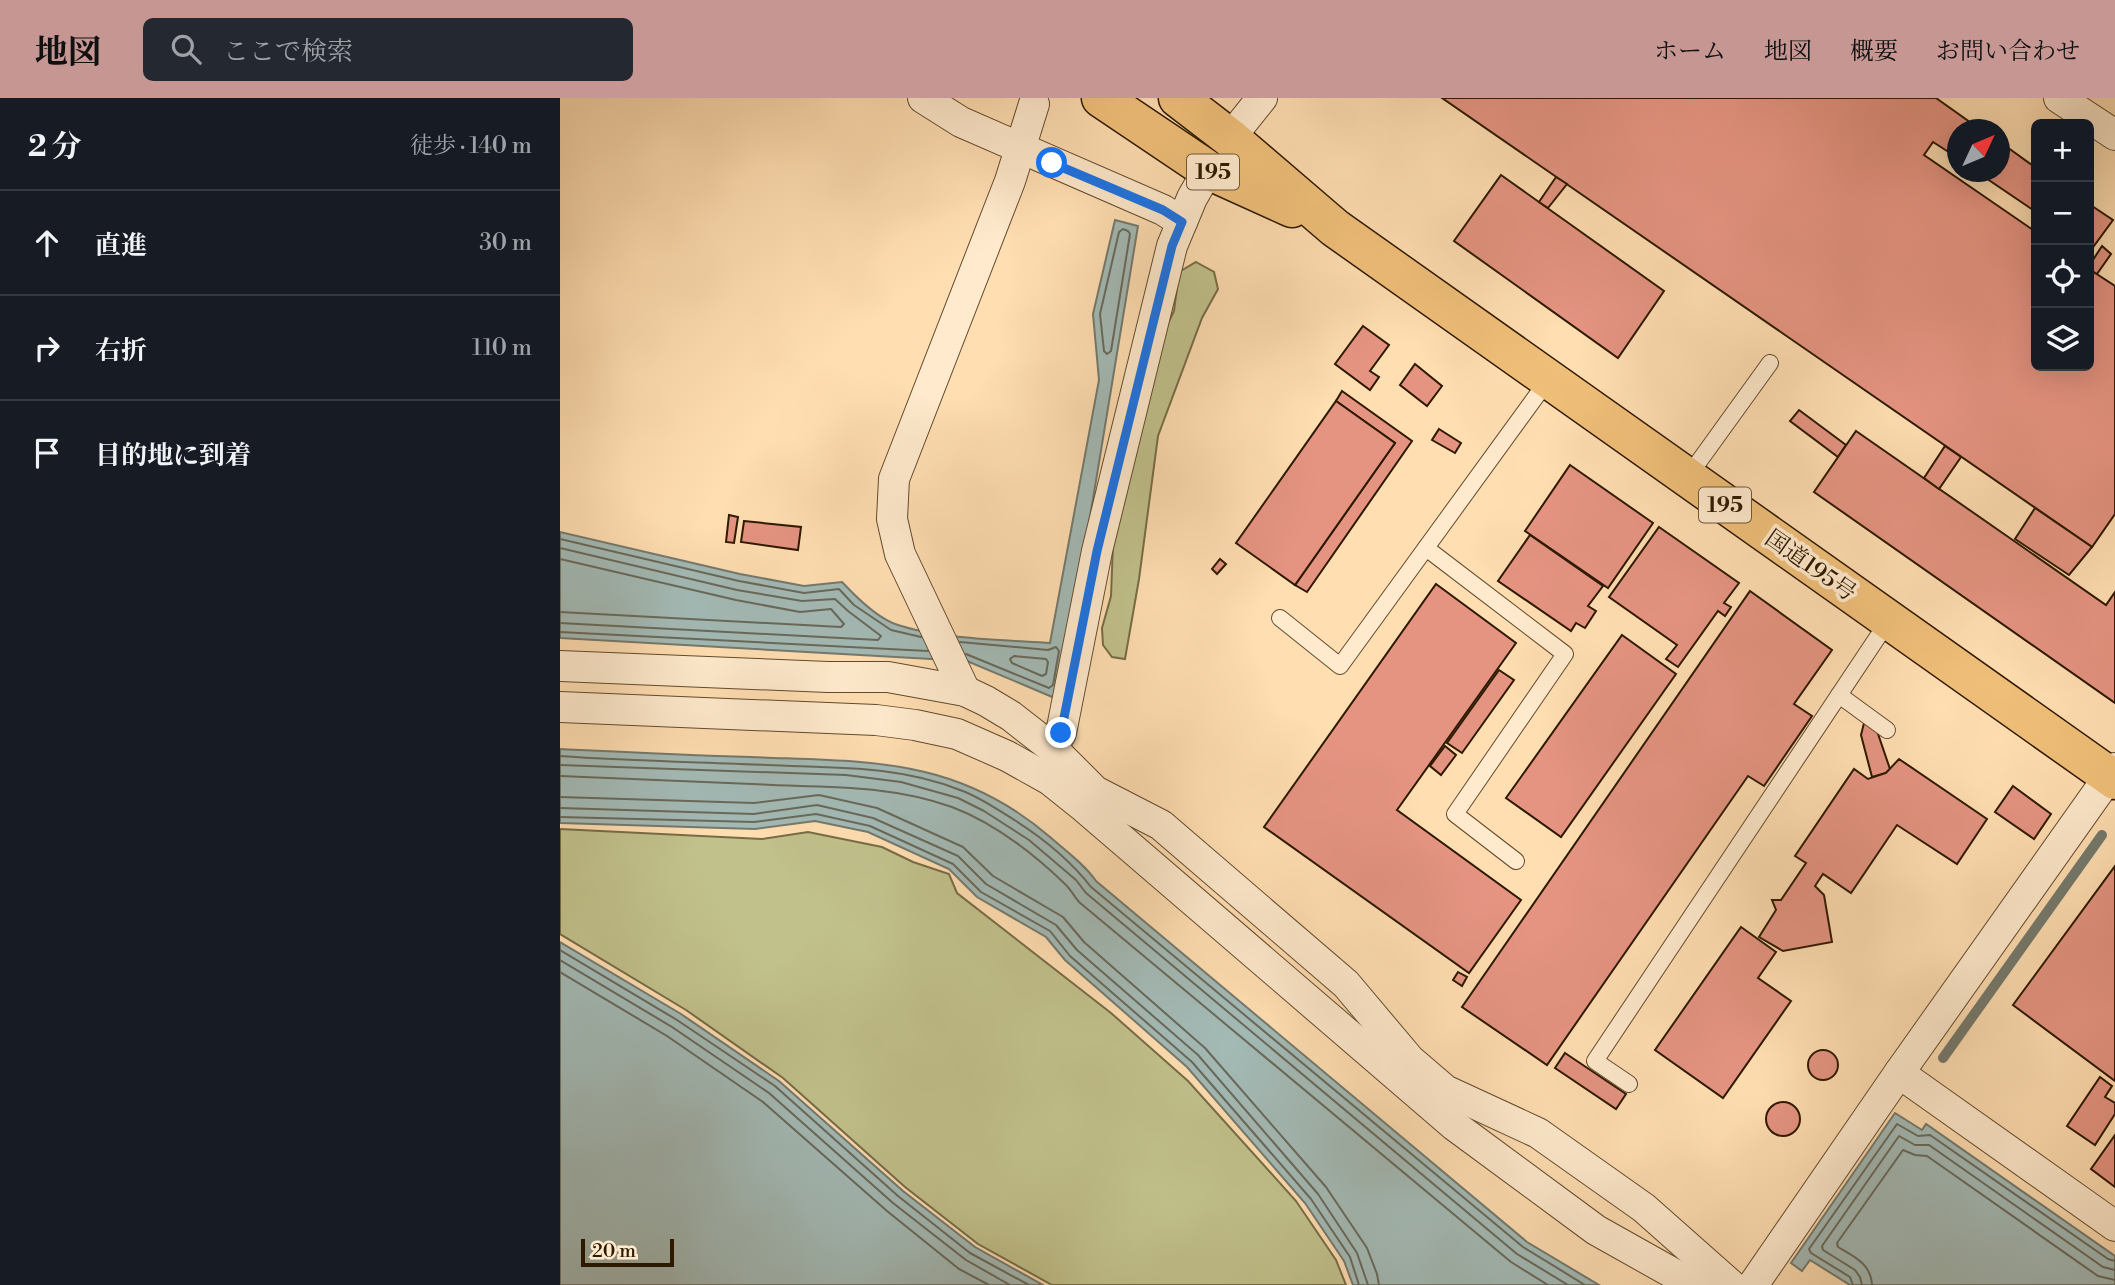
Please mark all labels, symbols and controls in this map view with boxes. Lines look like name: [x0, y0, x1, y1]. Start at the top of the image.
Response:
search box: [143, 18, 633, 81]
icon: search: [167, 30, 205, 68]
text: 地図: [35, 33, 101, 74]
text: ここで検索: [223, 36, 353, 68]
text: ホーム: [1654, 37, 1726, 67]
text: 地図: [1764, 37, 1812, 67]
text: 概要: [1850, 37, 1898, 67]
text: お問い合わせ: [1936, 37, 2080, 67]
north arrow: [1947, 119, 2010, 182]
map controls: [2031, 119, 2094, 371]
button: +: [2031, 119, 2094, 182]
text: 2 分: [28, 128, 82, 166]
text: 徒歩 · 140 m: [410, 132, 532, 160]
route start: [1036, 147, 1067, 178]
road number: 195: [1187, 154, 1239, 190]
button: −: [2031, 182, 2094, 245]
icon: ahead: [28, 224, 66, 262]
text: 30 m: [479, 229, 532, 257]
text: 直進: [95, 230, 147, 262]
button: locate: [2031, 245, 2094, 308]
button: layers: [2031, 308, 2094, 371]
icon: right: [28, 329, 66, 367]
text: 110 m: [472, 334, 532, 362]
text: 右折: [95, 335, 147, 367]
icon: arrive: [28, 434, 66, 472]
text: 目的地に到着: [95, 440, 251, 472]
road number: 195: [1699, 488, 1751, 522]
street label: 国道195号: [1760, 524, 1861, 607]
route end: [1045, 717, 1076, 748]
scale bar: [581, 1236, 674, 1268]
text: 20 m: [592, 1239, 636, 1263]

